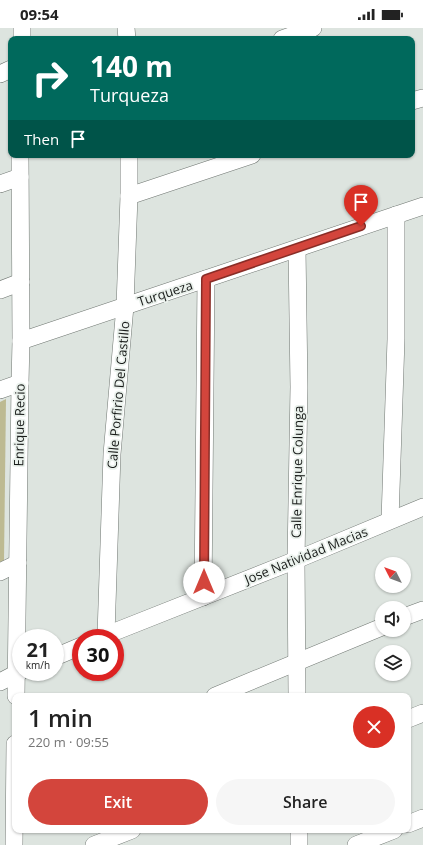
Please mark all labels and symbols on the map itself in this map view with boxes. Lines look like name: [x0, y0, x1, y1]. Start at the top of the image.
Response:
pin: [344, 185, 378, 226]
street label: Turqueza: [135, 276, 195, 310]
street label: Calle Porfirio Del Castillo: [103, 320, 133, 470]
street label: Enrique Recio: [9, 383, 29, 467]
street label: Calle Enrique Colunga: [287, 406, 307, 538]
street label: Jose Natividad Macias: [240, 522, 370, 589]
north arrow: [375, 557, 411, 593]
position arrow: [183, 561, 225, 603]
speed limit sign: 30: [72, 629, 124, 681]

